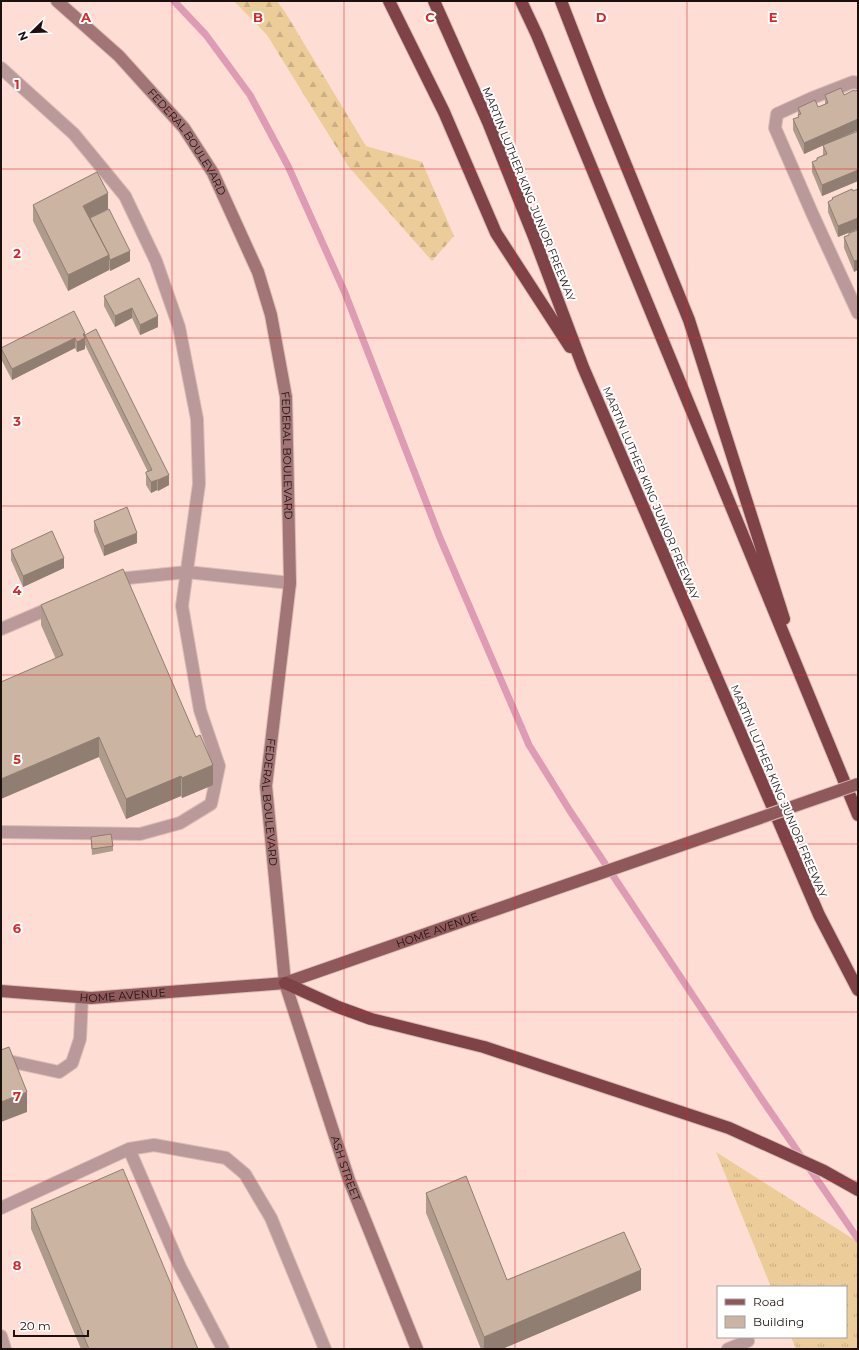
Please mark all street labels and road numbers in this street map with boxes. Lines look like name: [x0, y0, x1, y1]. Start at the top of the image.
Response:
street label: FEDERAL BOULEVARD: [145, 85, 229, 197]
street label: MARTIN LUTHER KING JUNIOR FREEWAY: [479, 85, 579, 303]
street label: MARTIN LUTHER KING JUNIOR FREEWAY: [600, 385, 702, 601]
street label: FEDERAL BOULEVARD: [278, 390, 296, 520]
street label: MARTIN LUTHER KING JUNIOR FREEWAY: [728, 683, 830, 899]
street label: FEDERAL BOULEVARD: [259, 738, 281, 867]
street label: HOME AVENUE: [394, 909, 480, 951]
street label: HOME AVENUE: [79, 985, 166, 1005]
street label: ASH STREET: [328, 1134, 364, 1204]

